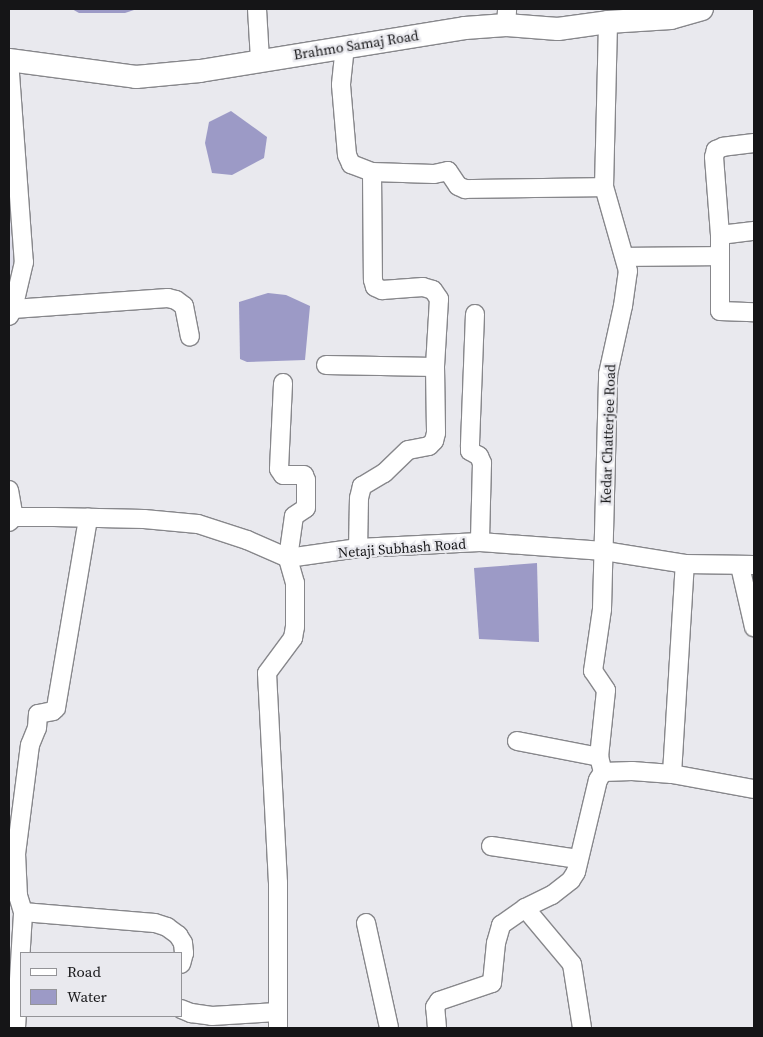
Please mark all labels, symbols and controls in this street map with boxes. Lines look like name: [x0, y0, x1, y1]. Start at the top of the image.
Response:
street label: Brahmo Samaj Road: [292, 27, 420, 63]
street label: Kedar Chatterjee Road: [597, 364, 619, 504]
street label: Netaji Subhash Road: [337, 535, 467, 561]
legend: [20, 952, 182, 1017]
text: Road: [67, 961, 101, 982]
text: Water: [67, 986, 107, 1007]

